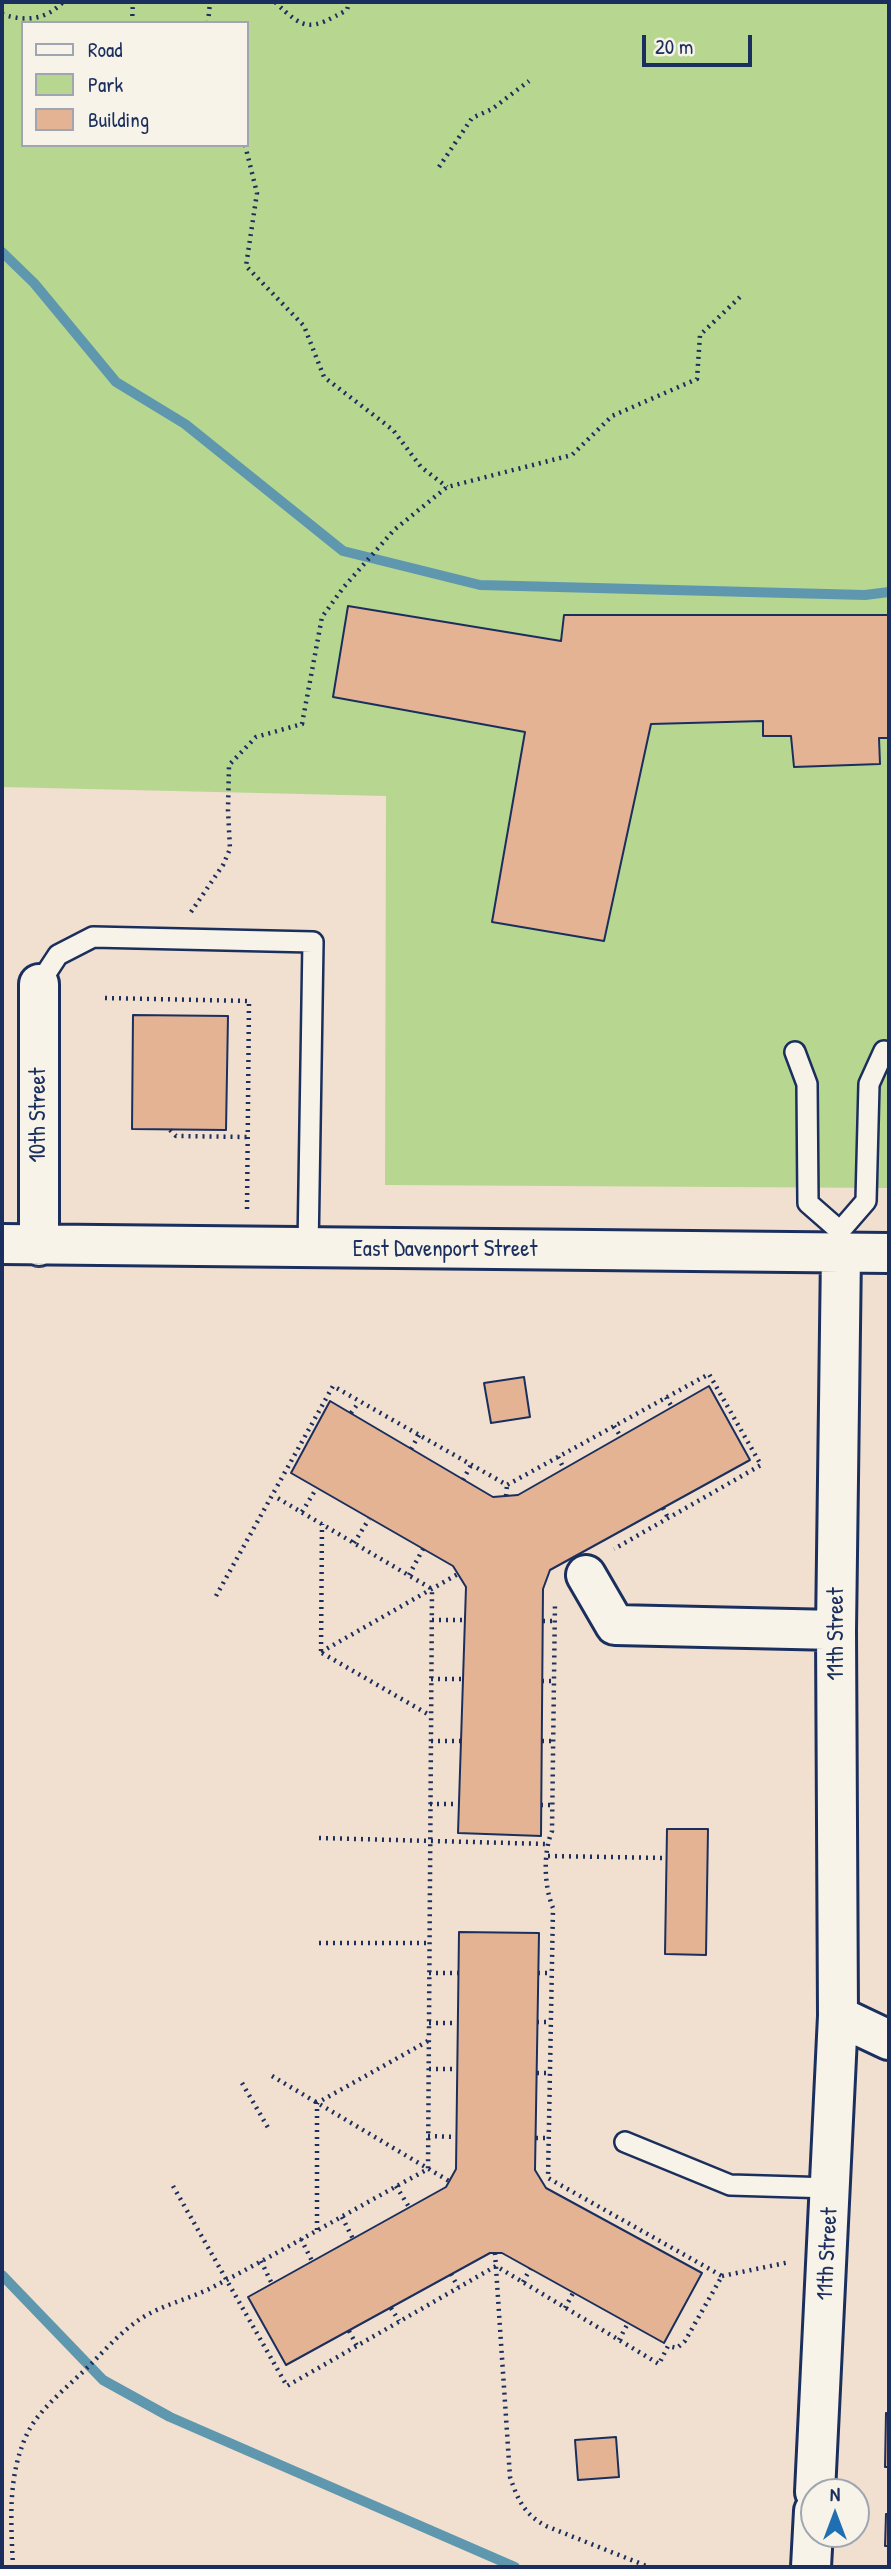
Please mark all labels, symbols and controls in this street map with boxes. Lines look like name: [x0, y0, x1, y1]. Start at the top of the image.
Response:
legend: [21, 21, 248, 147]
scale bar: [646, 21, 756, 65]
text: 20 m: [655, 32, 693, 61]
text: Road: [88, 35, 122, 64]
text: Park: [88, 70, 123, 99]
text: Building: [88, 105, 149, 134]
street label: 10th Street: [25, 1067, 53, 1163]
street label: East Davenport Street: [353, 1236, 537, 1264]
street label: 11th Street: [823, 1587, 851, 1681]
street label: 11th Street: [812, 2207, 844, 2301]
north arrow: [800, 2478, 870, 2548]
text: N: [830, 2481, 840, 2507]

